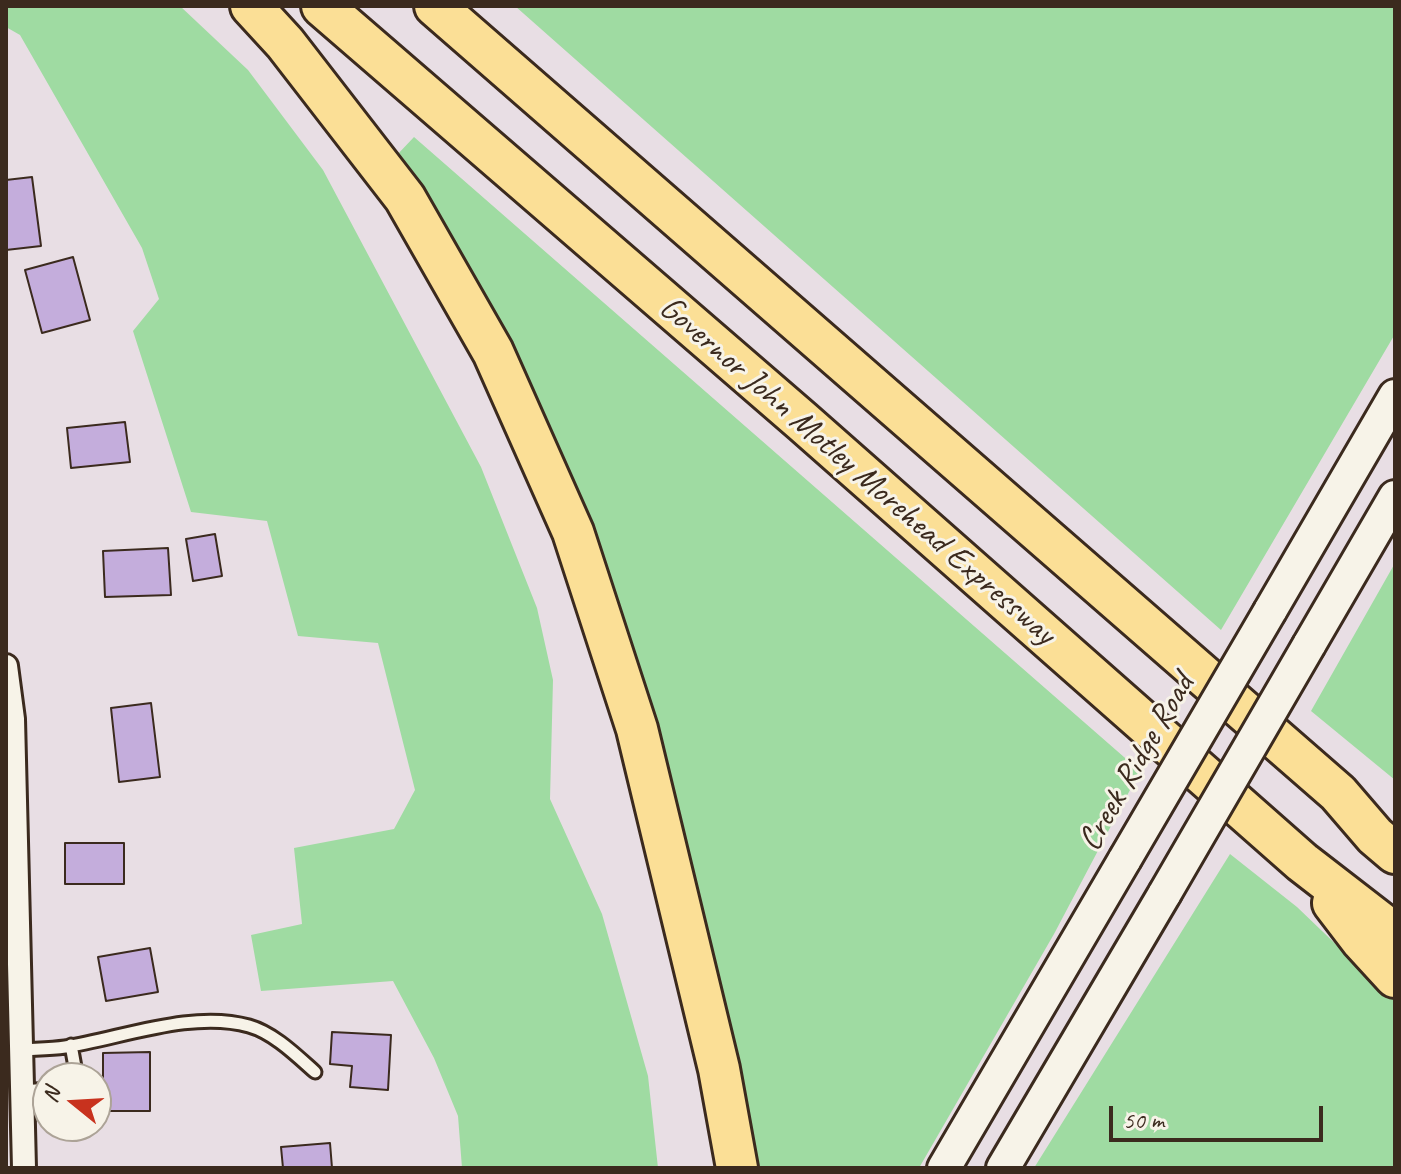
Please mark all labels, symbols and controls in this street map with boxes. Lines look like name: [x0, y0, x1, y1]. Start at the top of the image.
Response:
street label: Governor John Motley Morehead Expressway: [651, 288, 1063, 654]
street label: Creek Ridge Road: [1070, 667, 1204, 859]
north arrow: [32, 1062, 112, 1142]
text: N: [36, 1084, 66, 1106]
scale bar: [1113, 1090, 1327, 1140]
text: 50 m: [1123, 1105, 1164, 1135]

